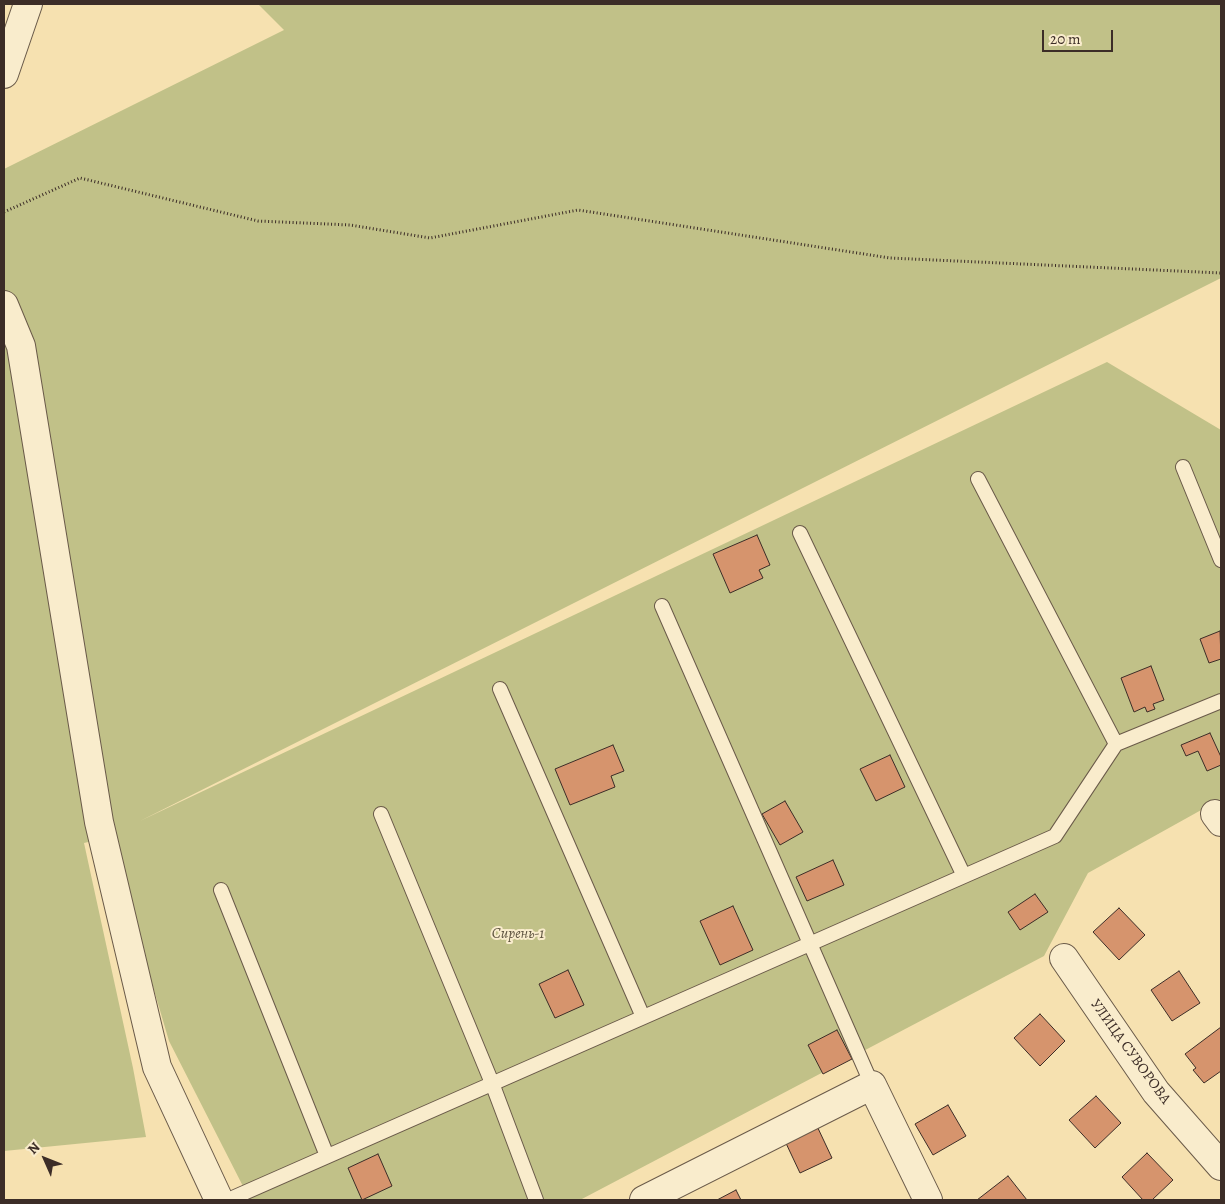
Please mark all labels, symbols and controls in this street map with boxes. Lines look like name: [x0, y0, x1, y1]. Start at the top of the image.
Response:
scale bar: [1045, 20, 1116, 52]
text: 20 m: [1050, 29, 1081, 49]
park label: Сирень-1: [492, 925, 544, 943]
street label: УЛИЦА СУВОРОВА: [1086, 996, 1174, 1108]
north arrow: [20, 1134, 70, 1184]
text: N: [23, 1138, 44, 1159]

